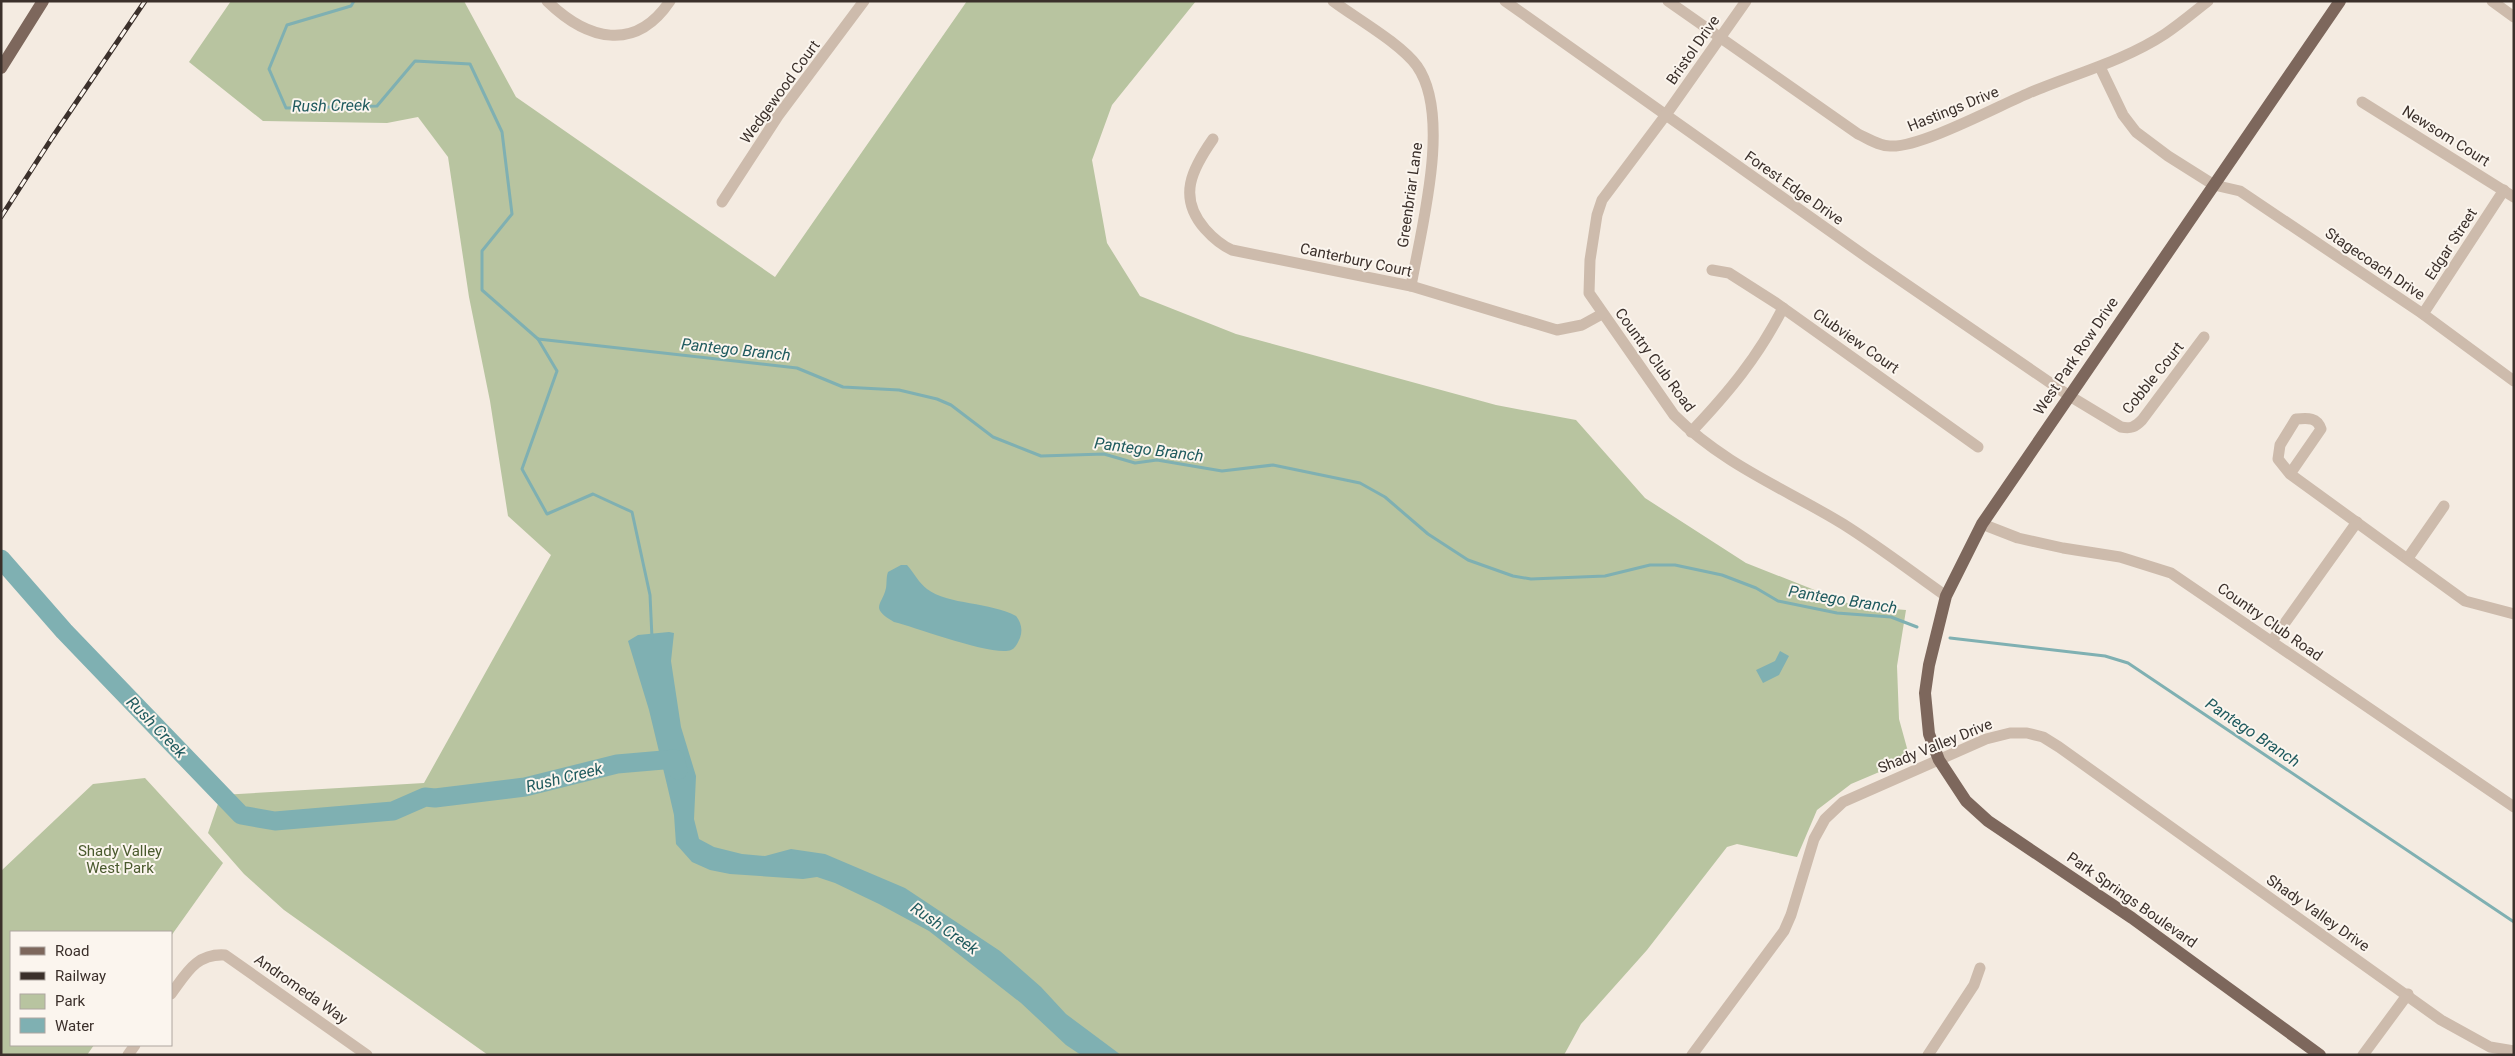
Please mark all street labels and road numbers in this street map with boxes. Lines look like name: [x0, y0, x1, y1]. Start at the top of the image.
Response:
street label: Bristol Drive: [1663, 12, 1723, 88]
street label: Wedgewood Court: [736, 37, 824, 147]
street label: Hastings Drive: [1905, 82, 2001, 136]
street label: Newsom Court: [2399, 102, 2493, 170]
street label: Greenbriar Lane: [1394, 141, 1426, 249]
street label: Forest Edge Drive: [1741, 147, 1847, 229]
street label: Edgar Street: [2421, 205, 2481, 283]
street label: Stagecoach Drive: [2322, 224, 2428, 304]
street label: Canterbury Court: [1298, 239, 1414, 281]
street label: West Park Row Drive: [2030, 294, 2122, 418]
street label: Country Club Road: [1611, 305, 1699, 415]
street label: Clubview Court: [1810, 305, 1903, 377]
street label: Cobble Court: [2118, 338, 2188, 418]
street label: Country Club Road: [2214, 579, 2326, 665]
street label: Shady Valley Drive: [1875, 715, 1995, 777]
street label: Park Springs Boulevard: [2064, 848, 2200, 952]
street label: Shady Valley Drive: [2263, 871, 2373, 955]
street label: Andromeda Way: [251, 950, 351, 1028]

